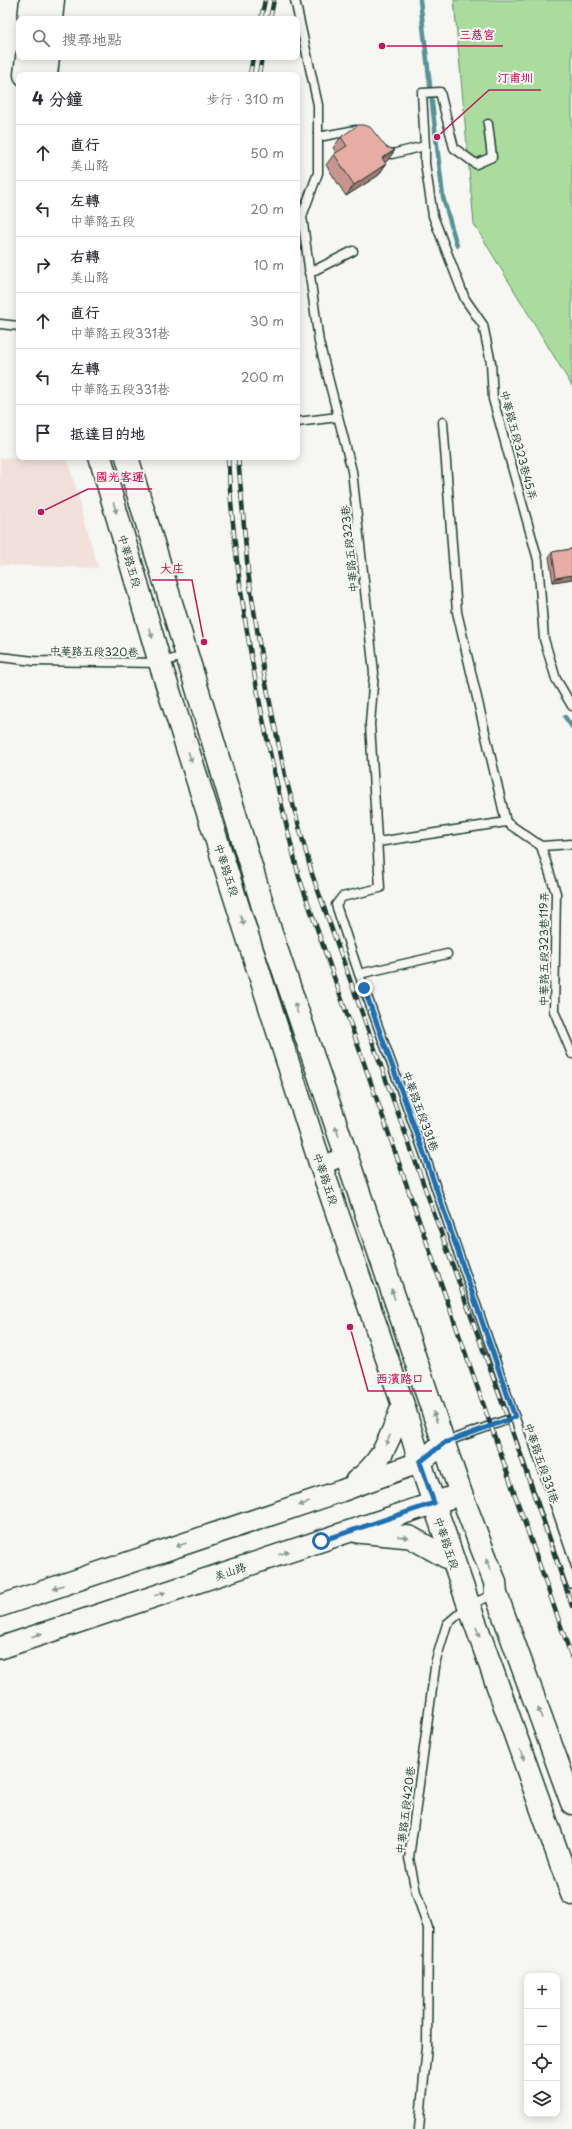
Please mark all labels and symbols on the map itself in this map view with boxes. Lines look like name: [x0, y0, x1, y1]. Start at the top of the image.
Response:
callout: 三慈宮: [451, 22, 503, 46]
text: 三慈宮: [459, 25, 495, 43]
callout: 汀甫圳: [489, 66, 541, 90]
text: 汀甫圳: [497, 68, 533, 86]
street label: 中華路五段323巷45弄: [496, 388, 542, 502]
callout: 國光客運: [88, 465, 152, 489]
text: 國光客運: [96, 467, 144, 485]
one-way arrow: [112, 502, 118, 514]
street label: 中華路五段323巷: [336, 504, 362, 594]
street label: 中華路五段: [114, 532, 146, 590]
callout: 大庄: [152, 556, 192, 580]
text: 大庄: [160, 559, 184, 577]
one-way arrow: [148, 627, 154, 639]
street label: 中華路五段320巷: [49, 642, 139, 660]
one-way arrow: [187, 751, 193, 763]
street label: 中華路五段: [210, 841, 244, 899]
street label: 中華路五段323巷119弄: [535, 892, 552, 1006]
one-way arrow: [240, 915, 246, 927]
route end: [355, 979, 373, 997]
one-way arrow: [293, 1002, 299, 1014]
street label: 中華路五段331巷: [399, 1068, 443, 1154]
one-way arrow: [334, 1125, 340, 1137]
street label: 中華路五段: [309, 1150, 343, 1208]
one-way arrow: [390, 1288, 396, 1300]
callout: 西濱路口: [368, 1367, 432, 1391]
text: 西濱路口: [376, 1369, 424, 1387]
one-way arrow: [432, 1411, 438, 1423]
street label: 中華路五段331巷: [520, 1420, 564, 1506]
one-way arrow: [385, 1435, 391, 1446]
one-way arrow: [298, 1501, 310, 1507]
street label: 中華路五段: [430, 1514, 464, 1572]
route start: [312, 1532, 330, 1550]
one-way arrow: [397, 1534, 409, 1540]
one-way arrow: [175, 1542, 187, 1548]
one-way arrow: [278, 1550, 290, 1556]
street label: 美山路: [212, 1558, 248, 1584]
one-way arrow: [484, 1558, 490, 1570]
one-way arrow: [51, 1584, 63, 1590]
one-way arrow: [155, 1591, 167, 1597]
one-way arrow: [476, 1627, 482, 1639]
one-way arrow: [31, 1632, 43, 1638]
one-way arrow: [536, 1707, 542, 1719]
one-way arrow: [520, 1749, 526, 1761]
street label: 中華路五段420巷: [391, 1765, 419, 1855]

